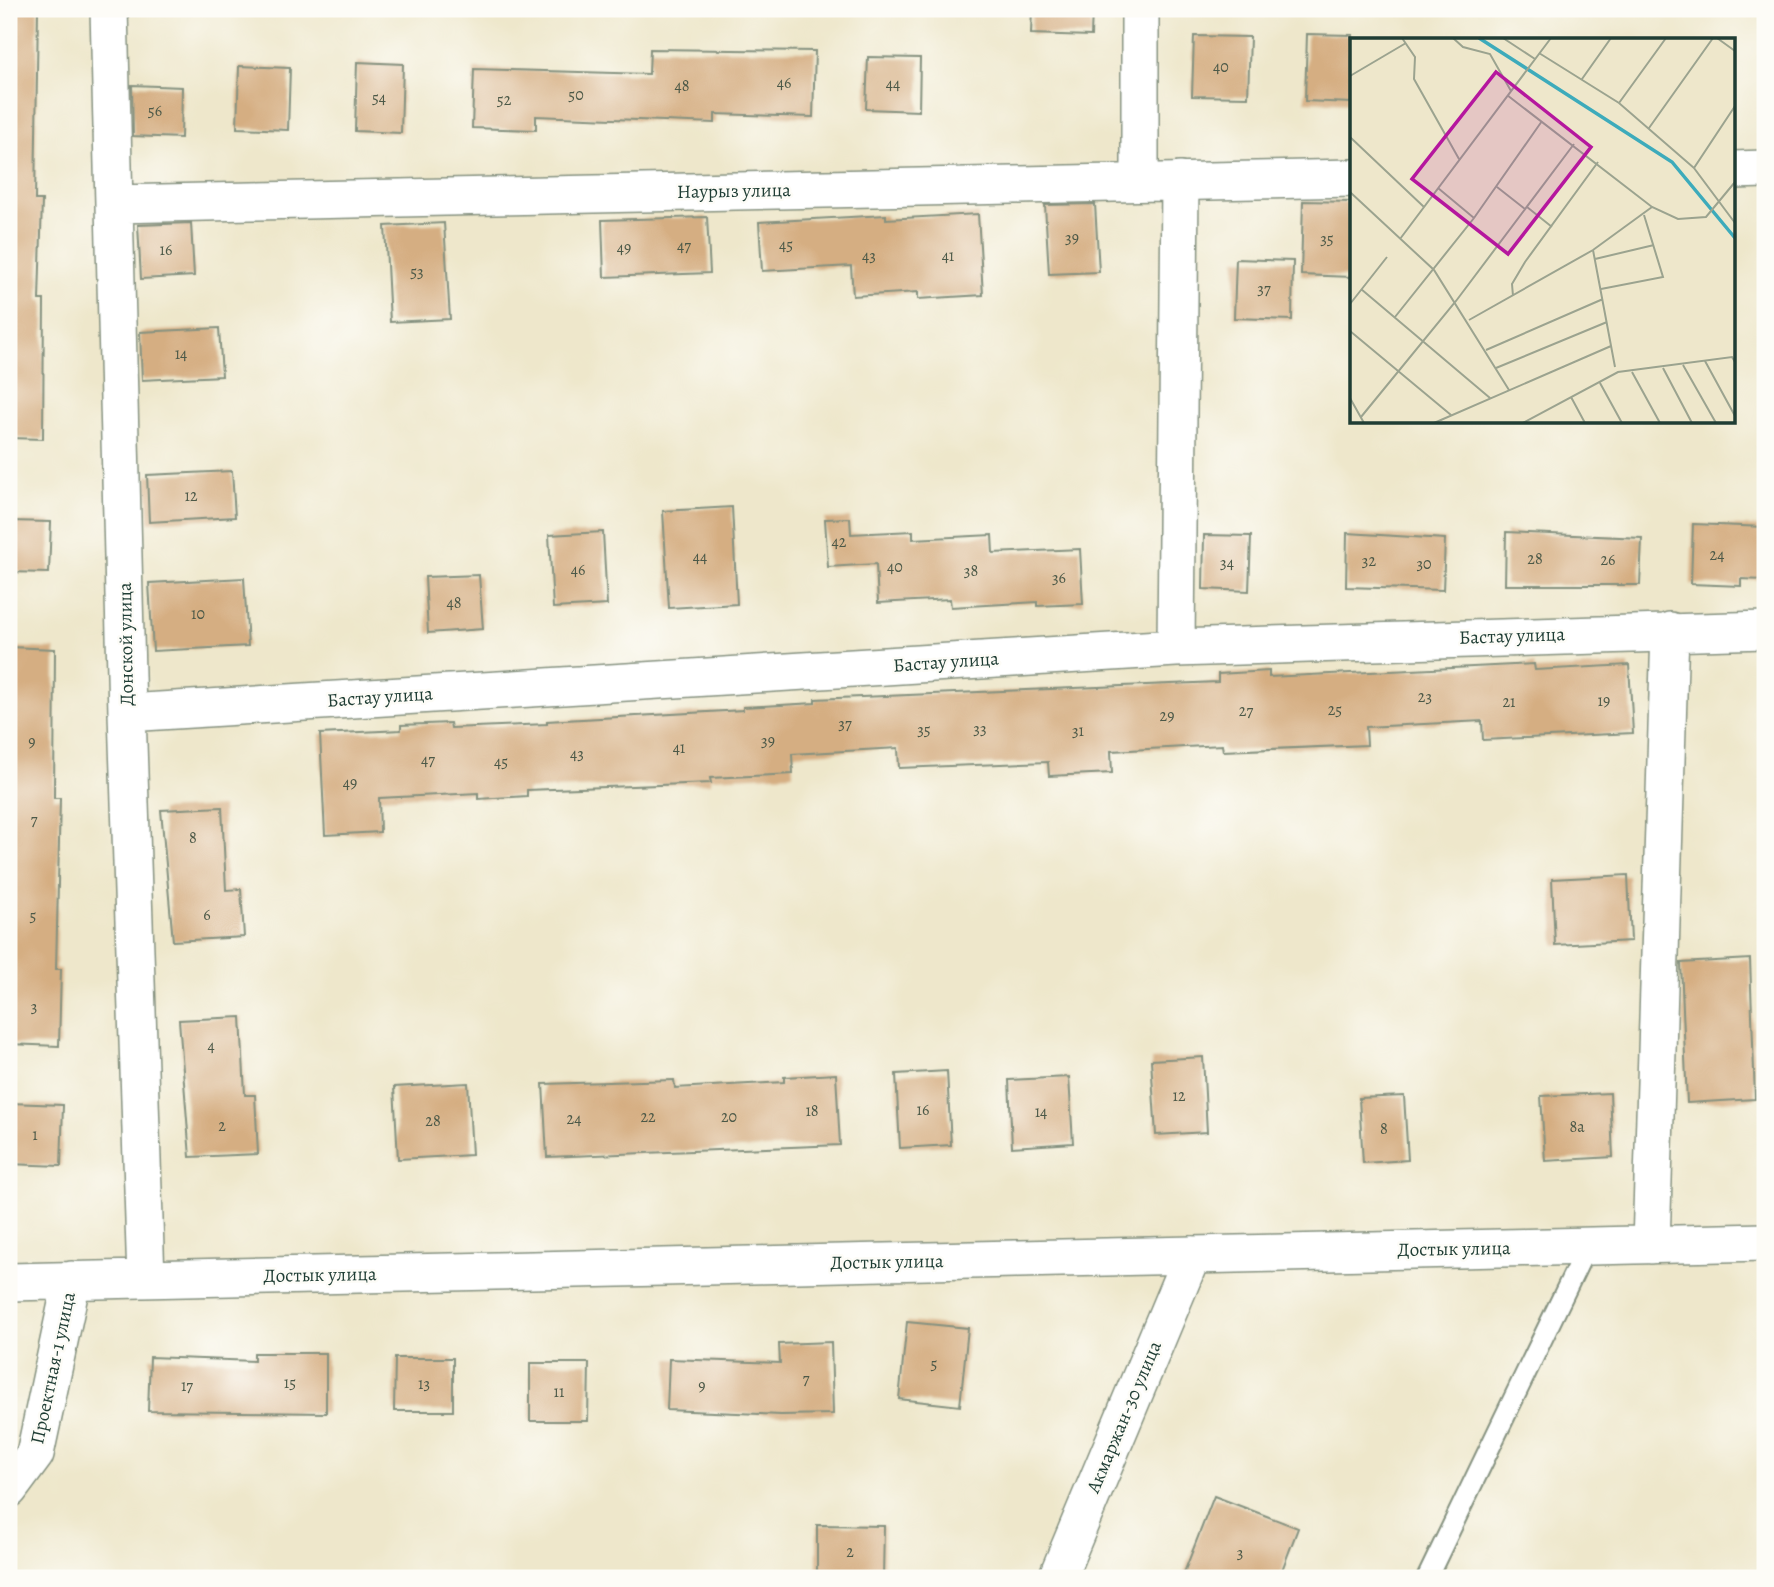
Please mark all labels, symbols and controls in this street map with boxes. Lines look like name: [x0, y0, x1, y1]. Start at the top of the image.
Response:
inset map: [1350, 38, 1736, 424]
house number: 40: [1213, 56, 1229, 78]
house number: 46: [777, 72, 791, 94]
house number: 44: [886, 73, 900, 95]
house number: 48: [674, 75, 690, 97]
house number: 50: [568, 84, 584, 106]
house number: 54: [372, 87, 386, 109]
house number: 52: [497, 89, 512, 111]
house number: 56: [148, 100, 162, 122]
street label: Наурыз улица: [677, 177, 791, 205]
house number: 39: [1065, 227, 1079, 249]
house number: 35: [1320, 228, 1334, 250]
house number: 45: [779, 234, 793, 256]
house number: 47: [677, 235, 691, 257]
house number: 49: [617, 237, 631, 259]
house number: 16: [160, 239, 172, 261]
house number: 43: [862, 245, 876, 267]
house number: 41: [942, 245, 955, 267]
house number: 53: [410, 261, 424, 283]
house number: 37: [1257, 278, 1271, 300]
house number: 14: [175, 343, 187, 365]
house number: 12: [184, 485, 198, 507]
house number: 42: [832, 531, 847, 553]
house number: 24: [1710, 544, 1724, 566]
house number: 44: [693, 546, 707, 568]
house number: 28: [1527, 548, 1543, 570]
house number: 26: [1601, 549, 1616, 571]
house number: 32: [1362, 550, 1377, 572]
house number: 34: [1220, 552, 1234, 574]
house number: 30: [1416, 553, 1432, 575]
house number: 40: [887, 556, 903, 578]
house number: 46: [571, 559, 585, 581]
house number: 38: [964, 560, 978, 582]
house number: 36: [1052, 567, 1066, 589]
street label: Донской улица: [112, 582, 140, 706]
house number: 48: [446, 592, 462, 614]
house number: 10: [191, 603, 205, 625]
street label: Бастау улица: [1459, 621, 1566, 651]
street label: Бастау улица: [892, 645, 1000, 679]
street label: Бастау улица: [326, 680, 434, 714]
house number: 23: [1418, 686, 1432, 708]
house number: 19: [1598, 690, 1610, 712]
house number: 21: [1502, 691, 1516, 713]
house number: 25: [1328, 699, 1342, 721]
house number: 27: [1239, 700, 1253, 722]
house number: 29: [1160, 705, 1174, 727]
house number: 37: [838, 713, 852, 735]
house number: 33: [973, 718, 987, 740]
house number: 35: [917, 719, 931, 741]
house number: 31: [1072, 720, 1085, 742]
house number: 39: [761, 730, 775, 752]
house number: 9: [28, 731, 36, 753]
house number: 41: [673, 737, 686, 759]
house number: 43: [570, 743, 584, 765]
house number: 47: [421, 749, 435, 771]
house number: 45: [494, 751, 508, 773]
house number: 49: [343, 772, 357, 794]
house number: 7: [31, 809, 38, 831]
house number: 8: [189, 827, 197, 849]
house number: 6: [203, 904, 211, 926]
house number: 5: [30, 905, 37, 927]
house number: 3: [31, 996, 37, 1018]
house number: 4: [207, 1035, 215, 1057]
house number: 12: [1172, 1085, 1186, 1107]
house number: 16: [917, 1099, 929, 1121]
house number: 18: [805, 1100, 819, 1122]
house number: 14: [1035, 1101, 1047, 1123]
house number: 22: [640, 1106, 656, 1128]
house number: 20: [721, 1106, 737, 1128]
house number: 24: [567, 1108, 581, 1130]
house number: 28: [425, 1110, 441, 1132]
house number: 2: [218, 1115, 226, 1137]
house number: 8а: [1569, 1116, 1585, 1138]
house number: 8: [1380, 1118, 1388, 1140]
house number: 1: [32, 1124, 38, 1146]
street label: Достык улица: [1397, 1235, 1511, 1263]
street label: Достык улица: [830, 1248, 944, 1276]
street label: Достык улица: [263, 1261, 377, 1289]
street label: Проектная-1 улица: [24, 1289, 82, 1447]
street label: Акмаржан-30 улица: [1080, 1337, 1168, 1498]
house number: 5: [931, 1353, 938, 1375]
house number: 7: [803, 1368, 810, 1390]
house number: 15: [284, 1372, 296, 1394]
house number: 13: [418, 1373, 430, 1395]
house number: 17: [181, 1375, 193, 1397]
house number: 9: [698, 1375, 706, 1397]
house number: 11: [554, 1381, 565, 1403]
house number: 2: [846, 1541, 854, 1563]
house number: 3: [1237, 1542, 1243, 1564]

